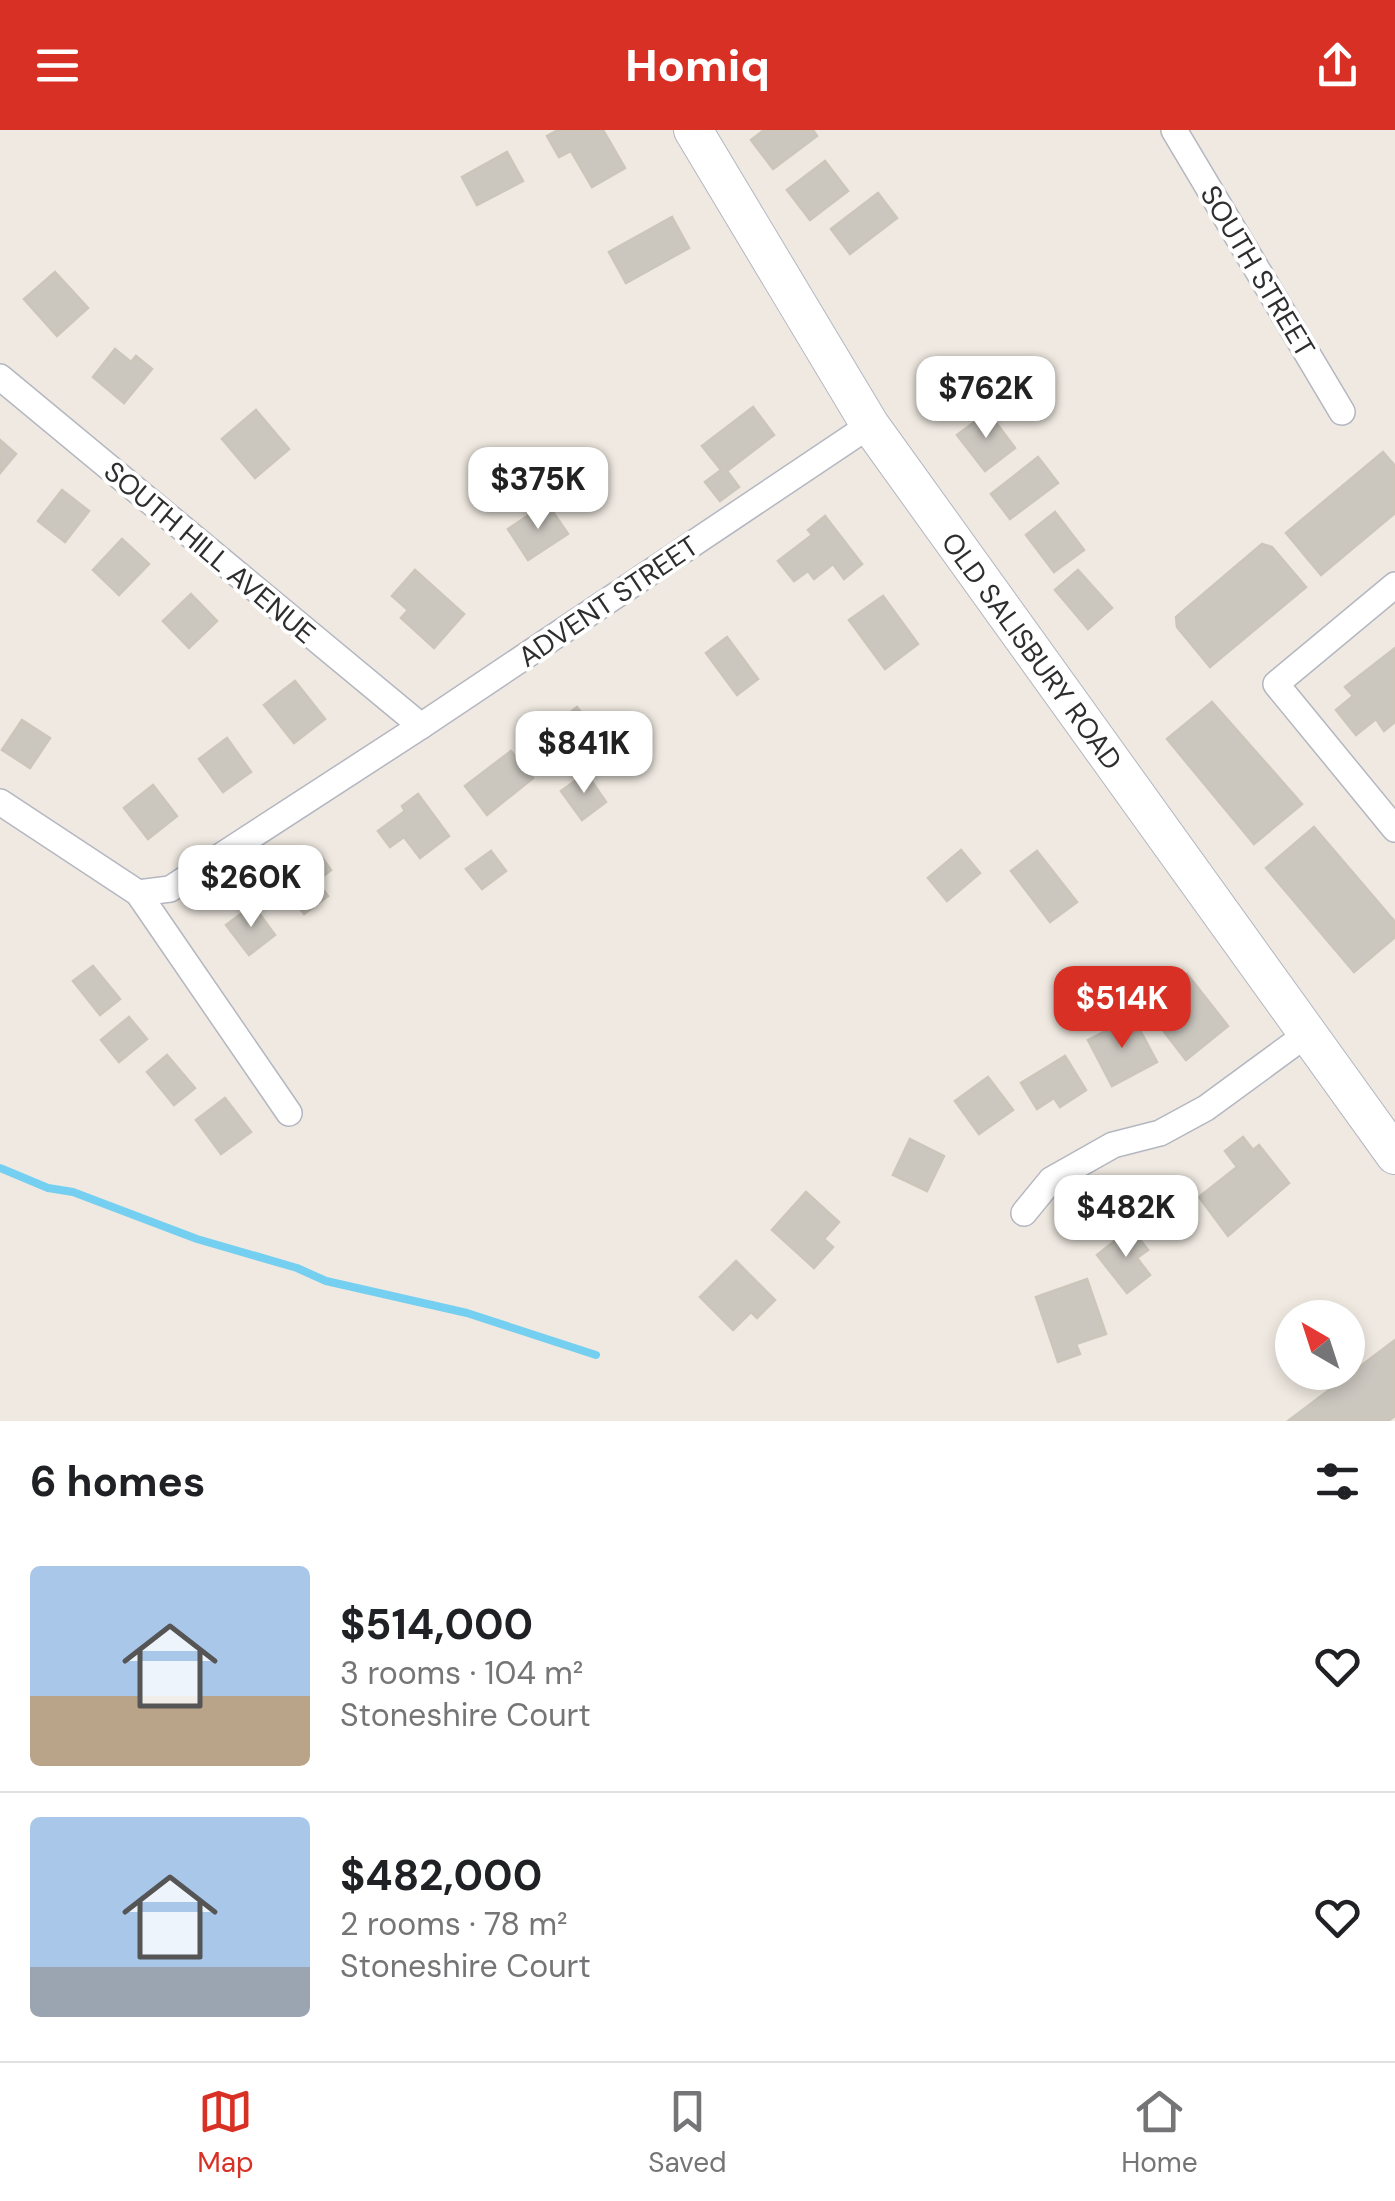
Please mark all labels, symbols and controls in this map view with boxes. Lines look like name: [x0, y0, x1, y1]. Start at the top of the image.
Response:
text: Homiq: [625, 36, 770, 95]
icon: menu: [30, 38, 85, 93]
icon: share: [1310, 38, 1365, 93]
street label: SOUTH STREET: [1192, 179, 1323, 364]
pin: $762K: [916, 356, 1056, 441]
text: $762K: [938, 367, 1034, 409]
pin: $375K: [468, 447, 608, 532]
street label: SOUTH HILL AVENUE: [96, 453, 323, 652]
text: $375K: [490, 458, 586, 500]
street label: OLD SALISBURY ROAD: [933, 525, 1130, 777]
street label: ADVENT STREET: [511, 527, 706, 675]
pin: $841K: [514, 711, 654, 796]
text: $841K: [538, 722, 630, 764]
pin: $260K: [181, 845, 321, 930]
text: $260K: [200, 856, 302, 898]
pin: $514K: [1052, 966, 1192, 1051]
text: $514K: [1076, 977, 1168, 1019]
pin: $482K: [1056, 1175, 1196, 1260]
text: $482K: [1076, 1186, 1176, 1228]
north arrow: [1275, 1300, 1365, 1390]
map controls: [1275, 1300, 1365, 1390]
text: 6 homes: [30, 1454, 205, 1509]
icon: filters: [1310, 1454, 1365, 1509]
text: $514,000: [340, 1597, 533, 1652]
icon: home: [110, 1606, 230, 1726]
icon: heart: [1310, 1639, 1365, 1694]
text: 3 rooms · 104 m²: [340, 1652, 583, 1694]
text: Stoneshire Court: [340, 1694, 591, 1736]
text: $482,000: [340, 1848, 542, 1903]
icon: home: [110, 1857, 230, 1977]
icon: heart: [1310, 1890, 1365, 1945]
text: 2 rooms · 78 m²: [340, 1903, 568, 1945]
text: Stoneshire Court: [340, 1945, 591, 1987]
tab: Map: [197, 2084, 254, 2181]
tab: Saved: [648, 2084, 727, 2181]
tab: Home: [1121, 2084, 1198, 2181]

